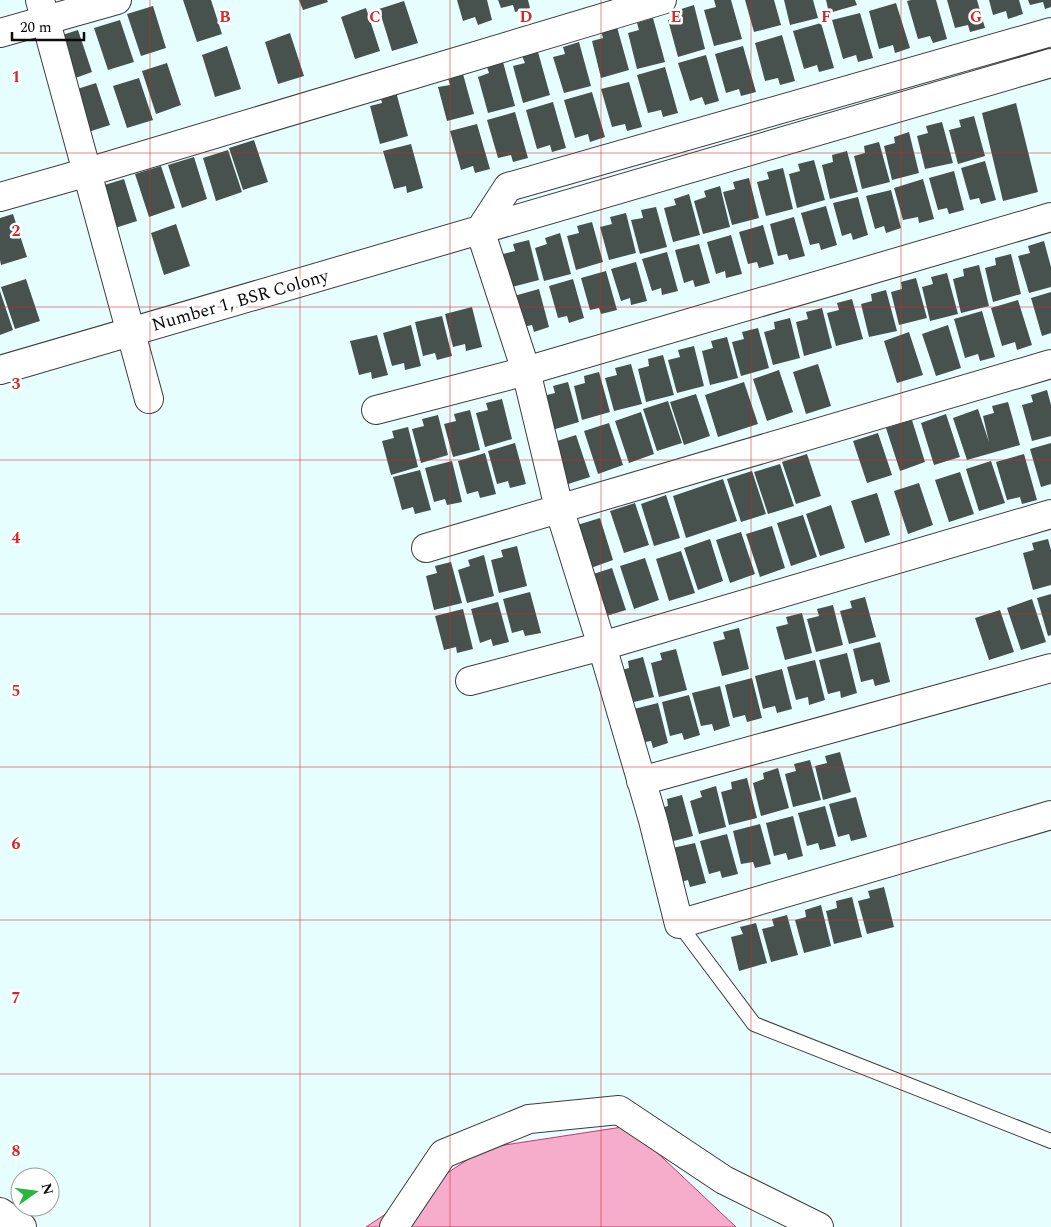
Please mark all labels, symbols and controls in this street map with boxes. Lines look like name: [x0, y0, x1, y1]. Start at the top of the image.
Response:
text: B: [219, 5, 231, 29]
text: C: [369, 5, 381, 29]
text: D: [520, 5, 533, 29]
text: E: [671, 5, 681, 29]
text: F: [821, 5, 831, 29]
text: G: [970, 5, 982, 29]
scale bar: [12, 10, 85, 42]
text: 20 m: [20, 16, 52, 39]
text: 1: [12, 65, 20, 89]
text: 2: [12, 219, 21, 243]
street label: Number 1, BSR Colony: [149, 262, 333, 339]
text: 3: [12, 372, 21, 396]
text: 4: [12, 526, 21, 550]
text: 5: [12, 679, 20, 703]
text: 6: [12, 832, 21, 856]
text: 7: [12, 986, 21, 1010]
text: 8: [12, 1139, 21, 1163]
north arrow: [10, 1167, 60, 1217]
text: N: [36, 1181, 59, 1197]

